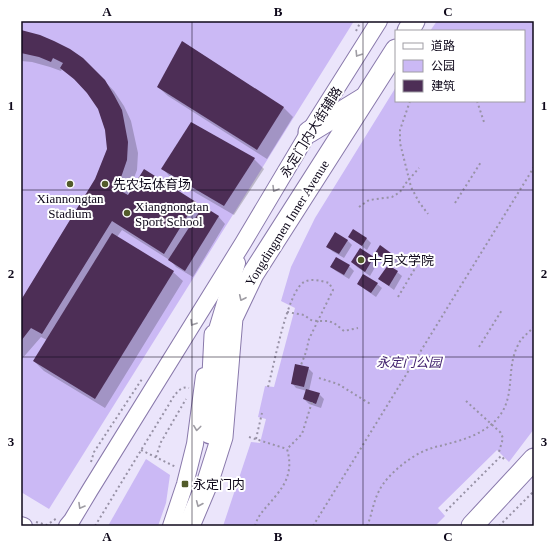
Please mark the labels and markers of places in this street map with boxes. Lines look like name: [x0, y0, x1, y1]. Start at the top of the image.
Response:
place label: 先农坛体育场: [113, 177, 191, 192]
marker: Xiannongtan Stadium: [65, 179, 75, 189]
marker: 先农坛体育场: [100, 179, 110, 189]
place label: Xiannongtan Stadium: [36, 191, 104, 221]
place label: Xiangnongtan Sport School: [135, 199, 209, 229]
marker: Xiangnongtan Sport School: [122, 208, 132, 218]
place label: 十月文学院: [369, 253, 434, 268]
marker: 十月文学院: [356, 255, 366, 265]
place label: 永定门内: [193, 477, 245, 492]
marker: 永定门内: [180, 479, 190, 489]

